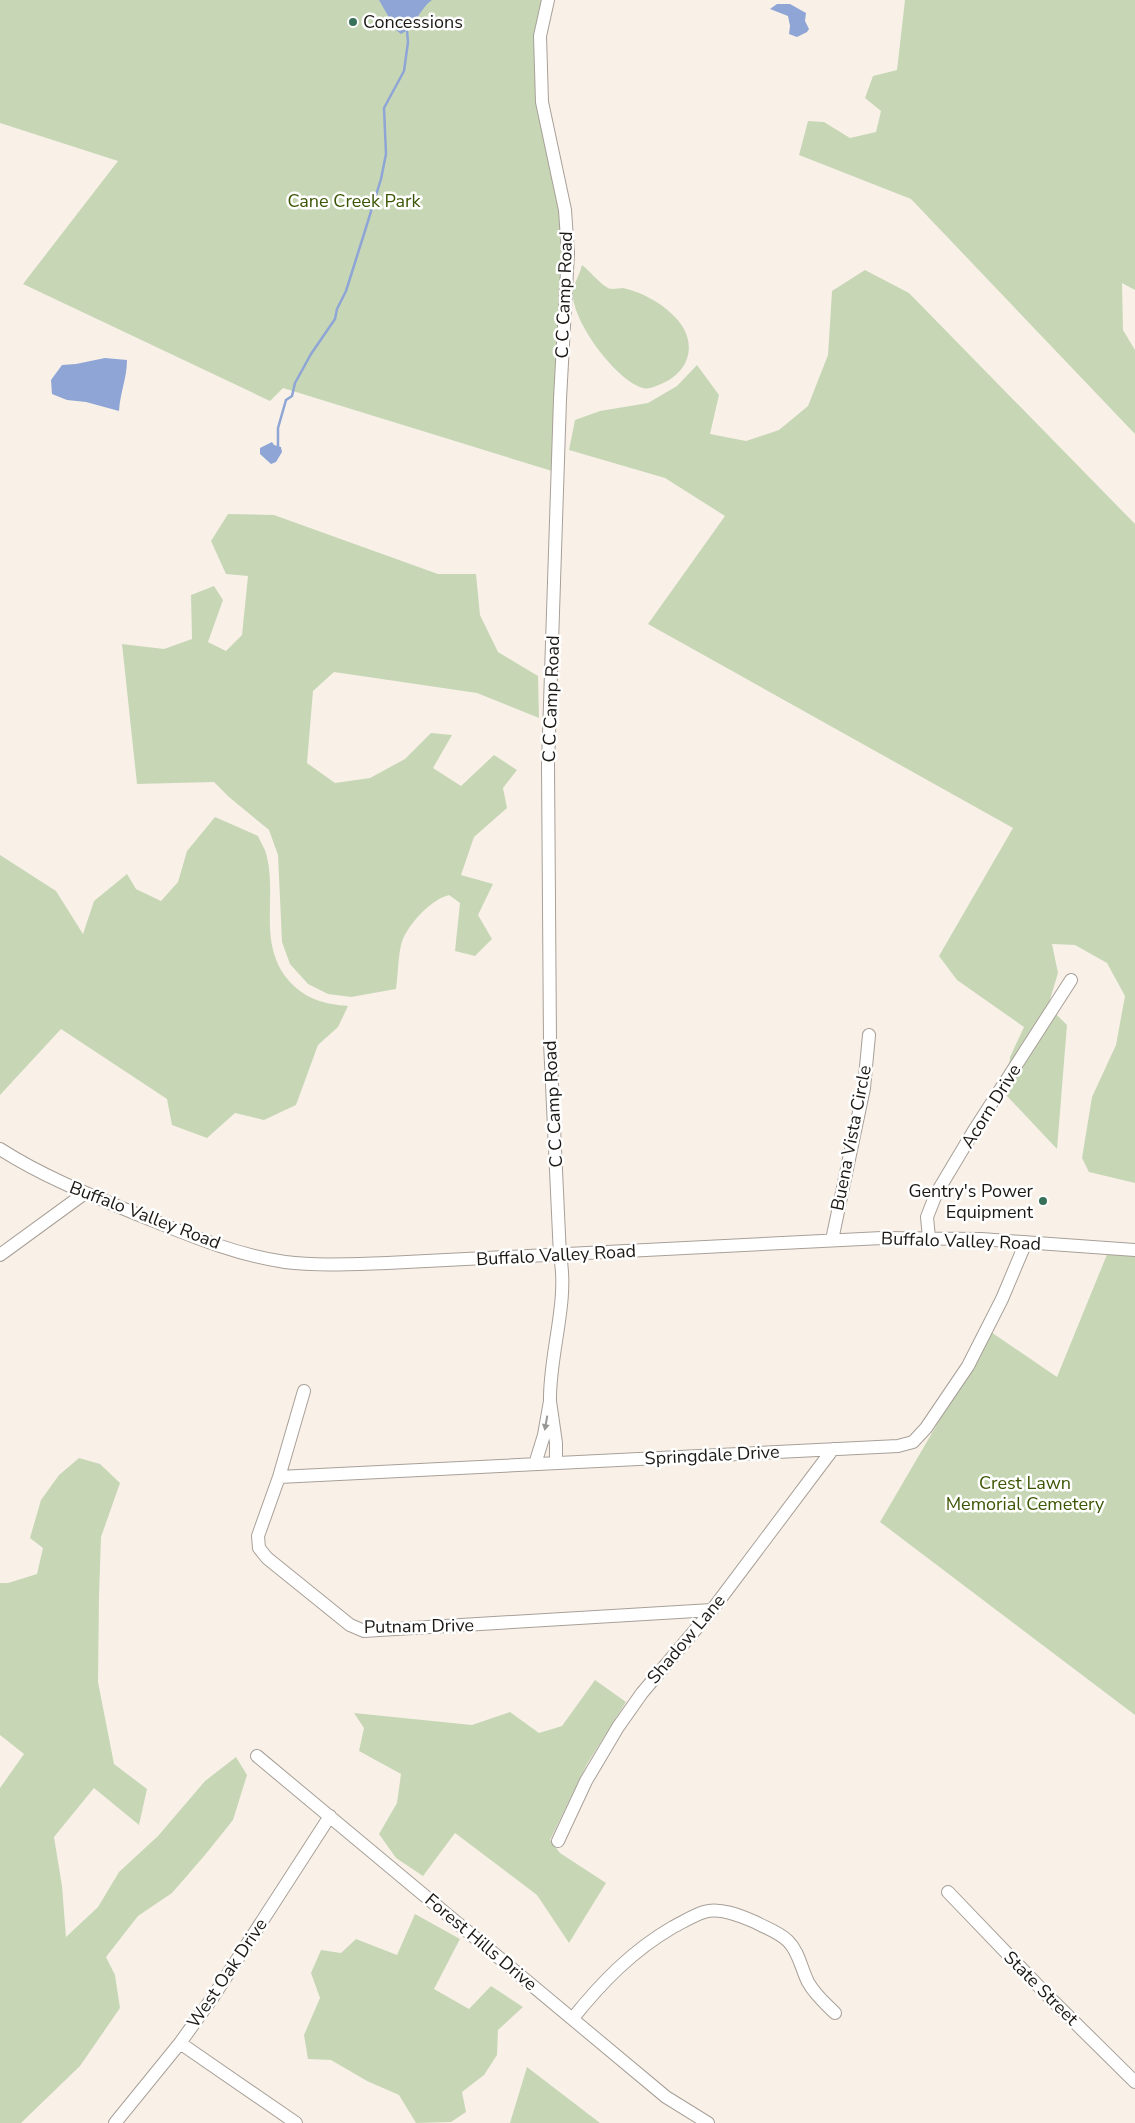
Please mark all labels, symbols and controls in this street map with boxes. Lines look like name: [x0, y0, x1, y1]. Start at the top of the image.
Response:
place label: Concessions: [363, 10, 463, 34]
marker: Concessions: [347, 16, 359, 28]
park label: Cane Creek Park: [288, 189, 421, 213]
street label: C C Camp Road: [550, 231, 578, 359]
street label: C C Camp Road: [537, 635, 565, 763]
street label: C C Camp Road: [538, 1040, 568, 1168]
street label: Acorn Drive: [956, 1059, 1026, 1153]
street label: Buena Vista Circle: [825, 1063, 877, 1213]
street label: Buffalo Valley Road: [66, 1175, 224, 1255]
place label: Gentry's Power Equipment: [908, 1179, 1034, 1224]
marker: Gentry's Power Equipment: [1037, 1195, 1049, 1207]
street label: Buffalo Valley Road: [881, 1226, 1041, 1256]
street label: Buffalo Valley Road: [475, 1239, 637, 1271]
one-way arrow: [542, 1415, 550, 1431]
street label: Springdale Drive: [644, 1439, 780, 1471]
park label: Crest Lawn Memorial Cemetery: [946, 1471, 1105, 1516]
street label: Shadow Lane: [641, 1589, 731, 1689]
street label: Putnam Drive: [364, 1613, 474, 1639]
street label: Forest Hills Drive: [420, 1888, 542, 1996]
street label: West Oak Drive: [181, 1913, 273, 2033]
street label: State Street: [998, 1945, 1084, 2031]

